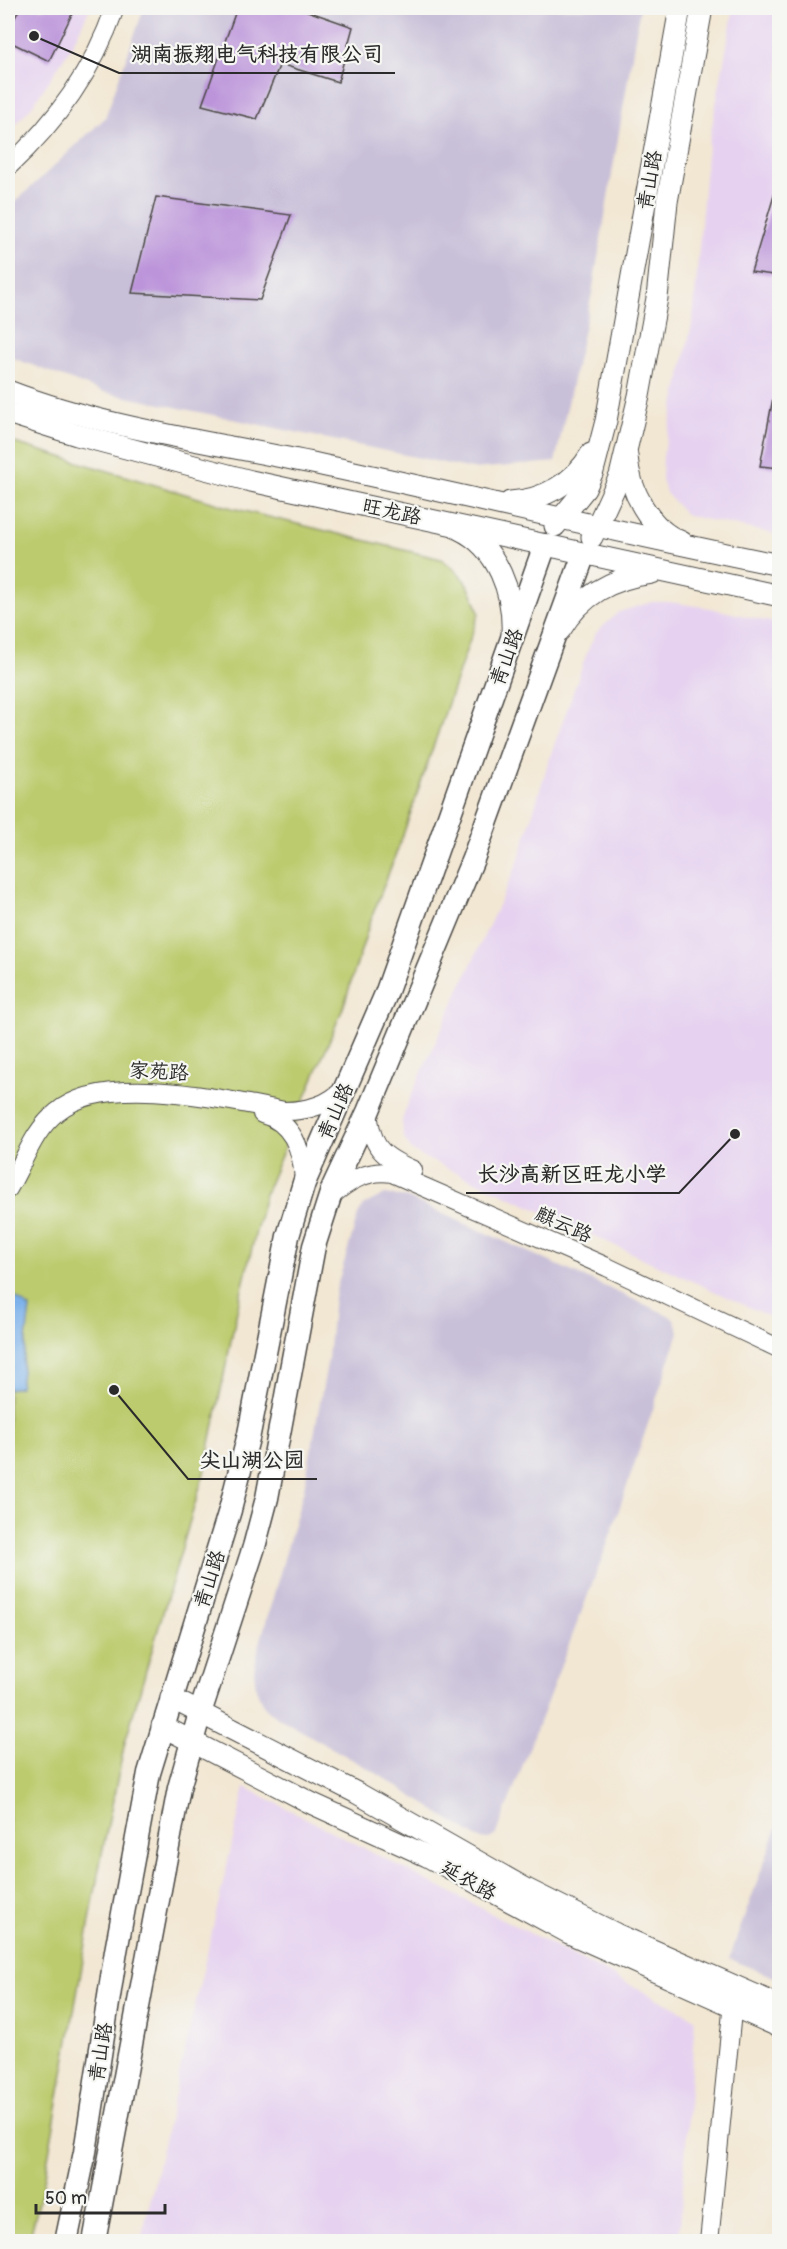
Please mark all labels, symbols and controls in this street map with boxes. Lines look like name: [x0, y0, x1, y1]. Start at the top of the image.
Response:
callout: 湖南振翔电气科技有限公司: [119, 34, 395, 73]
text: 湖南振翔电气科技有限公司: [131, 41, 383, 68]
street label: 青山路: [632, 147, 667, 212]
street label: 旺龙路: [360, 493, 425, 530]
street label: 青山路: [484, 624, 529, 690]
street label: 家苑路: [128, 1057, 191, 1086]
street label: 青山路: [312, 1078, 359, 1144]
callout: 长沙高新区旺龙小学: [466, 1154, 679, 1193]
text: 长沙高新区旺龙小学: [478, 1161, 667, 1188]
street label: 麒云路: [531, 1201, 597, 1248]
callout: 尖山湖公园: [188, 1440, 317, 1479]
text: 尖山湖公园: [200, 1447, 305, 1474]
street label: 青山路: [188, 1546, 231, 1612]
street label: 延农路: [436, 1855, 502, 1906]
street label: 青山路: [83, 2020, 118, 2084]
scale bar: [36, 2177, 165, 2215]
text: 50 m: [45, 2187, 87, 2210]

